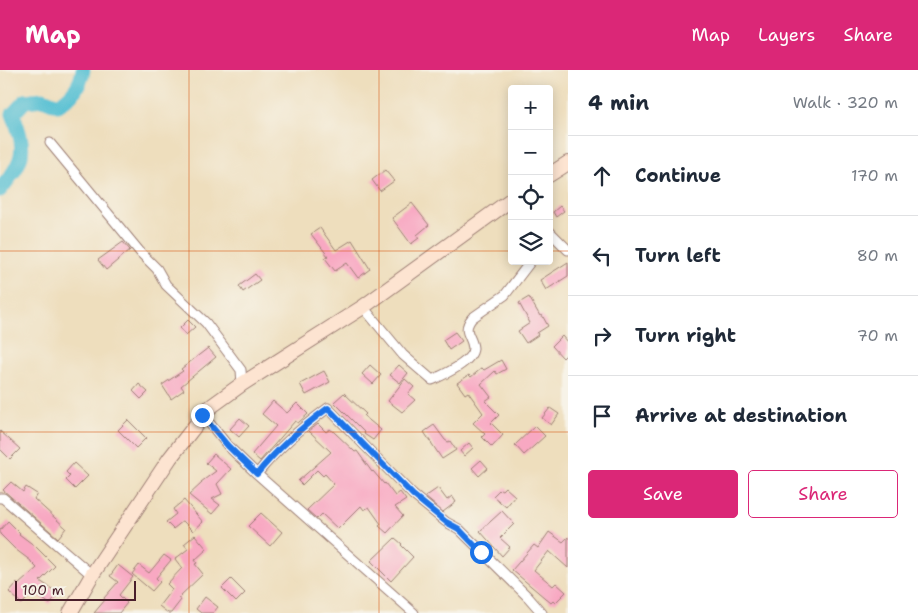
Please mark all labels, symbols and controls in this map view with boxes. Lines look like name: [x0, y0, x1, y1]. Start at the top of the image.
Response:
text: Map: [25, 19, 81, 51]
text: Map: [692, 23, 730, 47]
text: Layers: [758, 23, 815, 47]
text: Share: [843, 23, 893, 47]
map controls: [508, 85, 553, 265]
button: +: [508, 85, 553, 130]
text: 4 min: [588, 89, 649, 117]
text: Walk · 320 m: [793, 92, 898, 113]
button: −: [508, 130, 553, 175]
icon: ahead: [588, 162, 616, 190]
text: Continue: [635, 163, 721, 188]
text: 170 m: [851, 165, 898, 186]
button: locate: [508, 175, 553, 220]
button: layers: [508, 220, 553, 265]
icon: left: [588, 242, 616, 270]
text: Turn left: [635, 243, 721, 268]
text: 80 m: [857, 245, 898, 266]
icon: right: [588, 322, 616, 350]
text: Turn right: [635, 323, 736, 348]
text: 70 m: [857, 325, 898, 346]
icon: arrive: [588, 402, 616, 430]
text: Arrive at destination: [635, 403, 847, 428]
route end: [191, 404, 214, 427]
button: Save: [588, 470, 738, 518]
button: Share: [748, 470, 898, 518]
route start: [470, 541, 493, 564]
scale bar: [15, 578, 136, 601]
text: 100 m: [22, 581, 64, 599]

